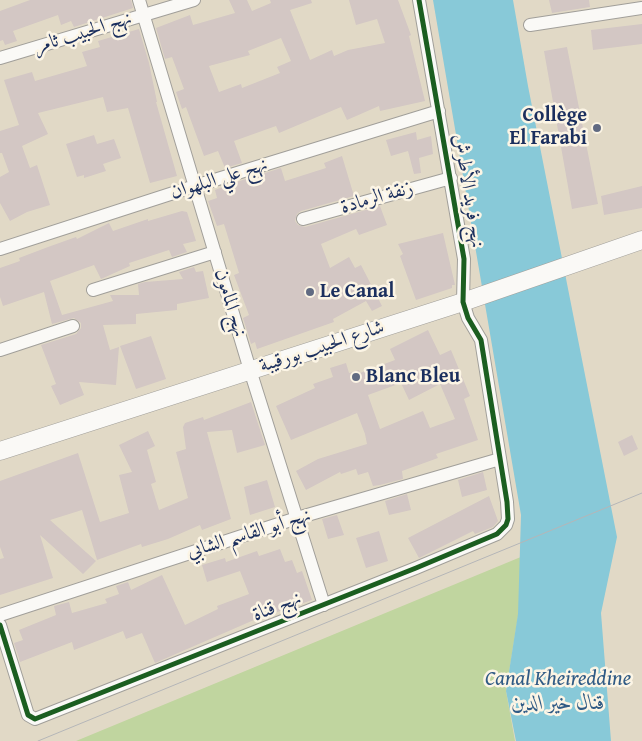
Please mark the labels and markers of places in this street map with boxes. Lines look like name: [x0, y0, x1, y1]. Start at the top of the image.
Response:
place label: Collège El Farabi: [509, 104, 587, 151]
marker: Collège El Farabi: [591, 122, 603, 134]
place label: Le Canal: [320, 280, 394, 304]
marker: Le Canal: [304, 286, 316, 298]
place label: Blanc Bleu: [366, 365, 460, 389]
marker: Blanc Bleu: [350, 371, 362, 383]

